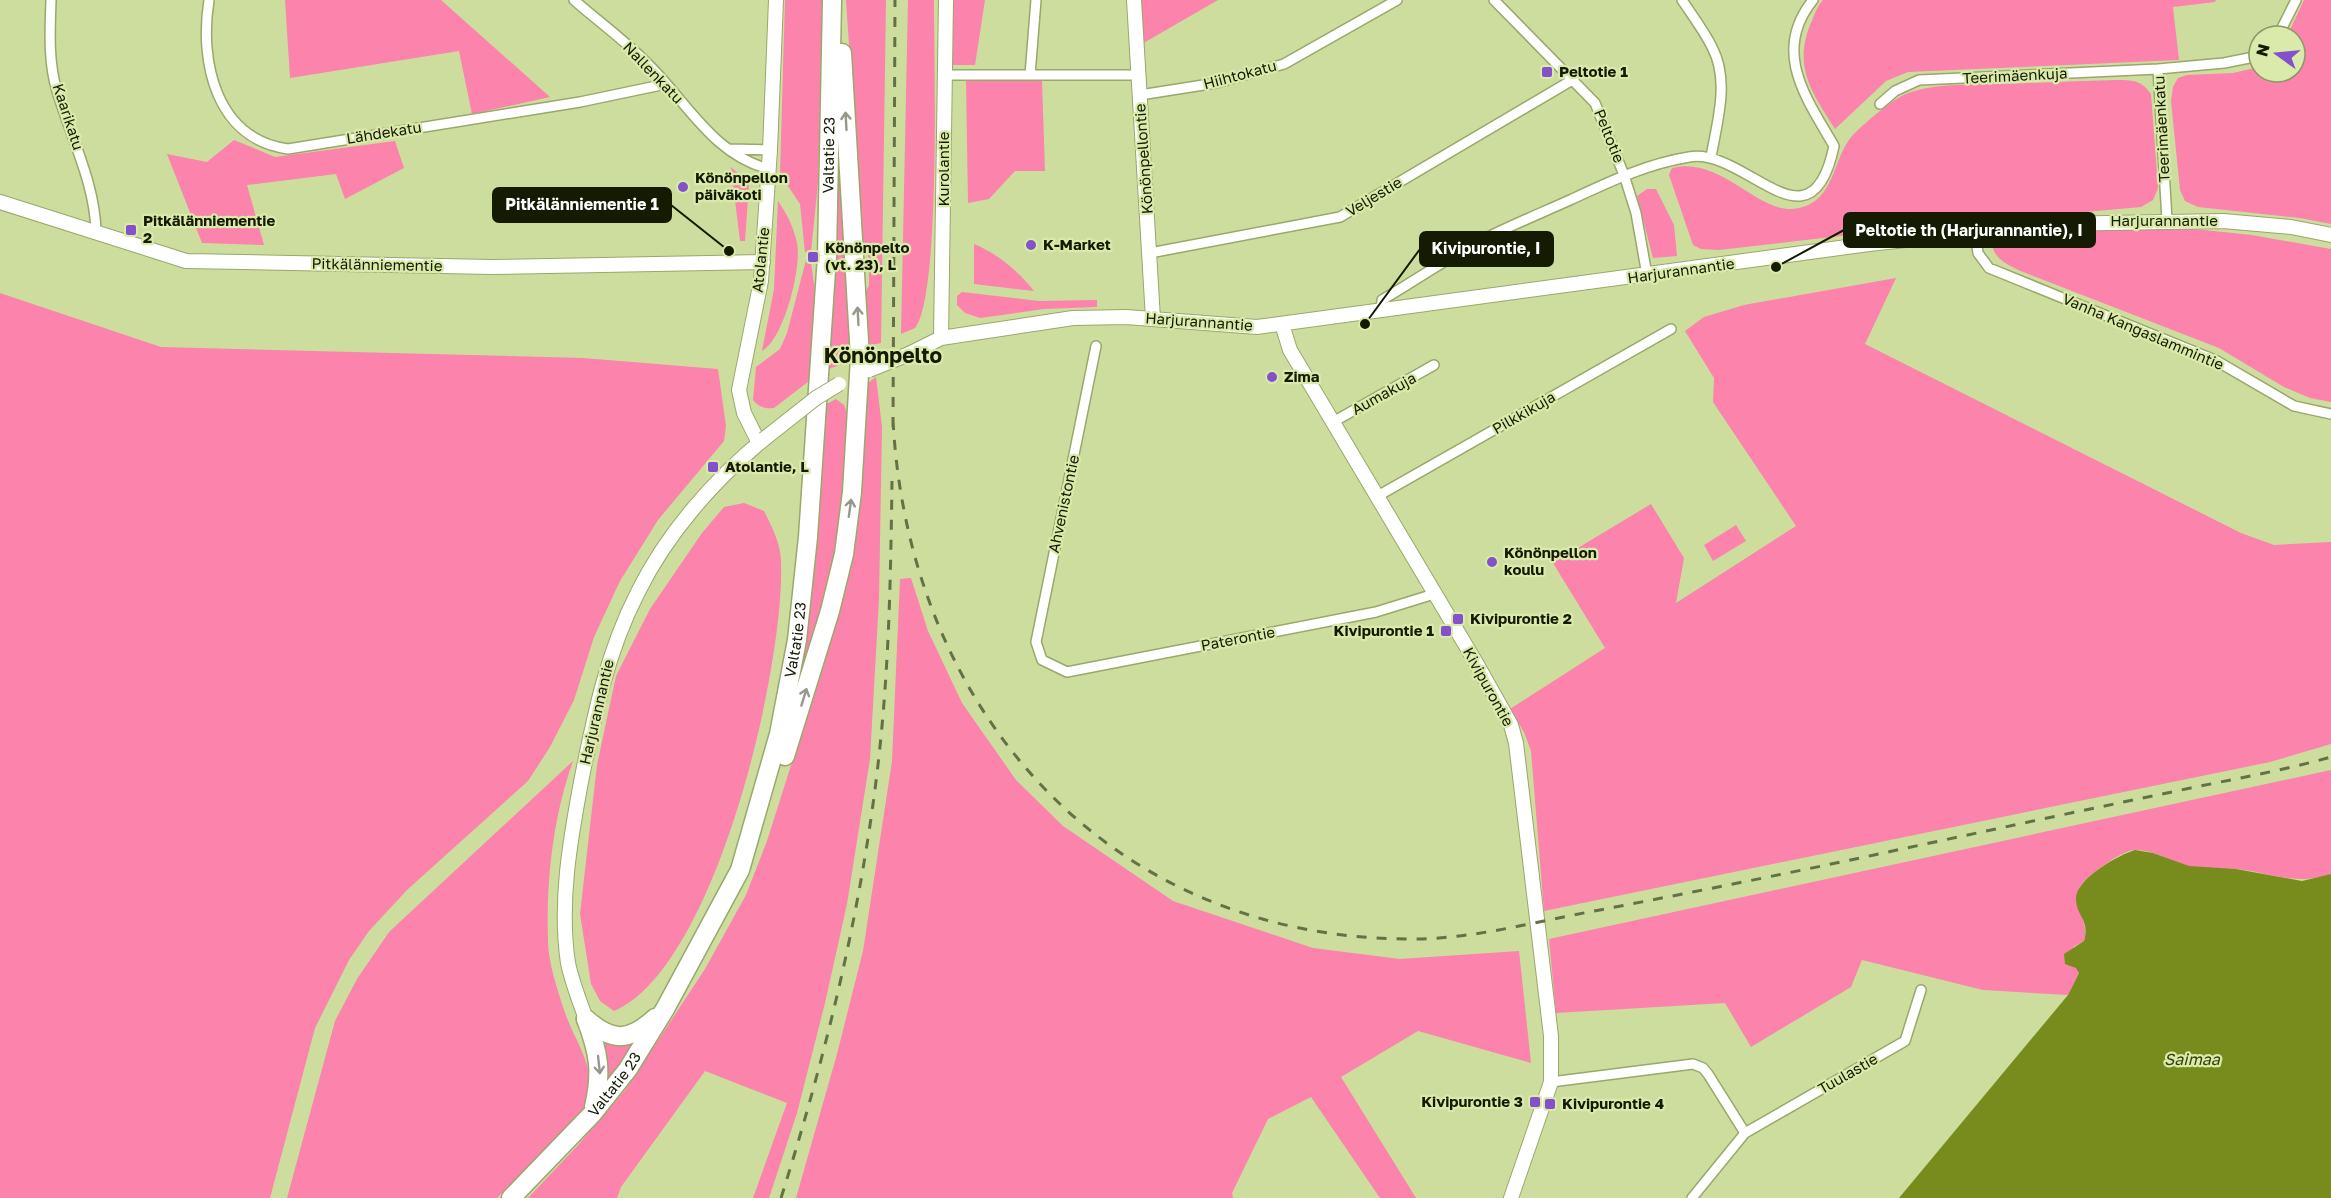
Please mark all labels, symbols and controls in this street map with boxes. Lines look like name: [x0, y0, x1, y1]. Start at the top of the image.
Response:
north arrow: [2247, 24, 2307, 84]
street label: Nallenkatu: [620, 38, 688, 107]
text: N: [2251, 42, 2274, 59]
street label: Hiihtokatu: [1201, 56, 1278, 92]
place label: Peltotie 1: [1559, 62, 1628, 80]
street label: Teerimäenkuja: [1962, 63, 2068, 87]
marker: Peltotie 1: [1540, 65, 1554, 79]
street label: Teerimäenkatu: [2149, 75, 2173, 183]
street label: Kaarikatu: [50, 81, 88, 152]
street label: Könönpellontie: [1130, 103, 1156, 215]
street label: Peltotie: [1591, 106, 1629, 166]
one-way arrow: [840, 112, 851, 132]
street label: Lähdekatu: [345, 117, 423, 147]
street label: Valtatie 23: [818, 117, 838, 194]
street label: Kurolantie: [934, 131, 952, 206]
place label: Könönpellon päiväkoti: [695, 168, 788, 203]
street label: Veljestie: [1342, 172, 1405, 220]
marker: Könönpellon päiväkoti: [676, 180, 690, 194]
callout: Pitkälänniementie 1: [493, 188, 671, 222]
text: Pitkälänniementie 1: [505, 194, 659, 214]
place label: Pitkälänniementie 2: [143, 211, 275, 246]
street label: Harjurannantie: [2110, 211, 2218, 229]
callout: Peltotie th (Harjurannantie), I: [1844, 213, 2095, 247]
text: Peltotie th (Harjurannantie), I: [1855, 220, 2083, 240]
marker: Pitkälänniementie 2: [124, 223, 138, 237]
street label: Atolantie: [748, 226, 772, 293]
callout: Kivipurontie, I: [1420, 232, 1553, 266]
place label: K-Market: [1043, 235, 1111, 253]
place label: Könönpelto (vt. 23), L: [825, 238, 910, 273]
marker: K-Market: [1024, 238, 1038, 252]
text: Kivipurontie, I: [1431, 238, 1541, 258]
marker: Könönpelto (vt. 23), L: [806, 250, 820, 264]
street label: Pitkälänniementie: [311, 254, 443, 274]
street label: Harjurannantie: [1626, 254, 1736, 286]
street label: Vanha Kangaslammintie: [2060, 289, 2227, 373]
one-way arrow: [852, 306, 863, 326]
street label: Harjurannantie: [1145, 308, 1254, 334]
district label: Könönpelto: [824, 342, 942, 368]
place label: Zima: [1284, 367, 1320, 385]
street label: Aumakuja: [1348, 368, 1419, 418]
marker: Zima: [1265, 370, 1279, 384]
street label: Pilkkikuja: [1489, 387, 1558, 437]
street label: Ahvenistontie: [1044, 453, 1082, 554]
place label: Atolantie, L: [725, 457, 809, 475]
marker: Atolantie, L: [706, 460, 720, 474]
one-way arrow: [844, 499, 855, 518]
place label: Könönpellon koulu: [1504, 543, 1597, 578]
marker: Könönpellon koulu: [1485, 555, 1499, 569]
street label: Valtatie 23: [780, 601, 809, 679]
place label: Kivipurontie 2: [1470, 609, 1572, 627]
marker: Kivipurontie 2: [1451, 612, 1465, 626]
place label: Kivipurontie 1: [1334, 621, 1434, 639]
street label: Paterontie: [1199, 622, 1277, 654]
marker: Kivipurontie 1: [1439, 624, 1453, 638]
street label: Kivipurontie: [1460, 644, 1518, 729]
street label: Harjurannantie: [575, 657, 617, 766]
one-way arrow: [799, 688, 810, 707]
street label: Valtatie 23: [584, 1048, 644, 1120]
street label: Tuulastie: [1814, 1049, 1881, 1097]
water label: Saimaa: [2164, 1049, 2221, 1069]
one-way arrow: [594, 1055, 605, 1075]
place label: Kivipurontie 3: [1421, 1092, 1523, 1110]
place label: Kivipurontie 4: [1562, 1094, 1664, 1112]
marker: Kivipurontie 3: [1528, 1095, 1542, 1109]
marker: Kivipurontie 4: [1543, 1097, 1557, 1111]

